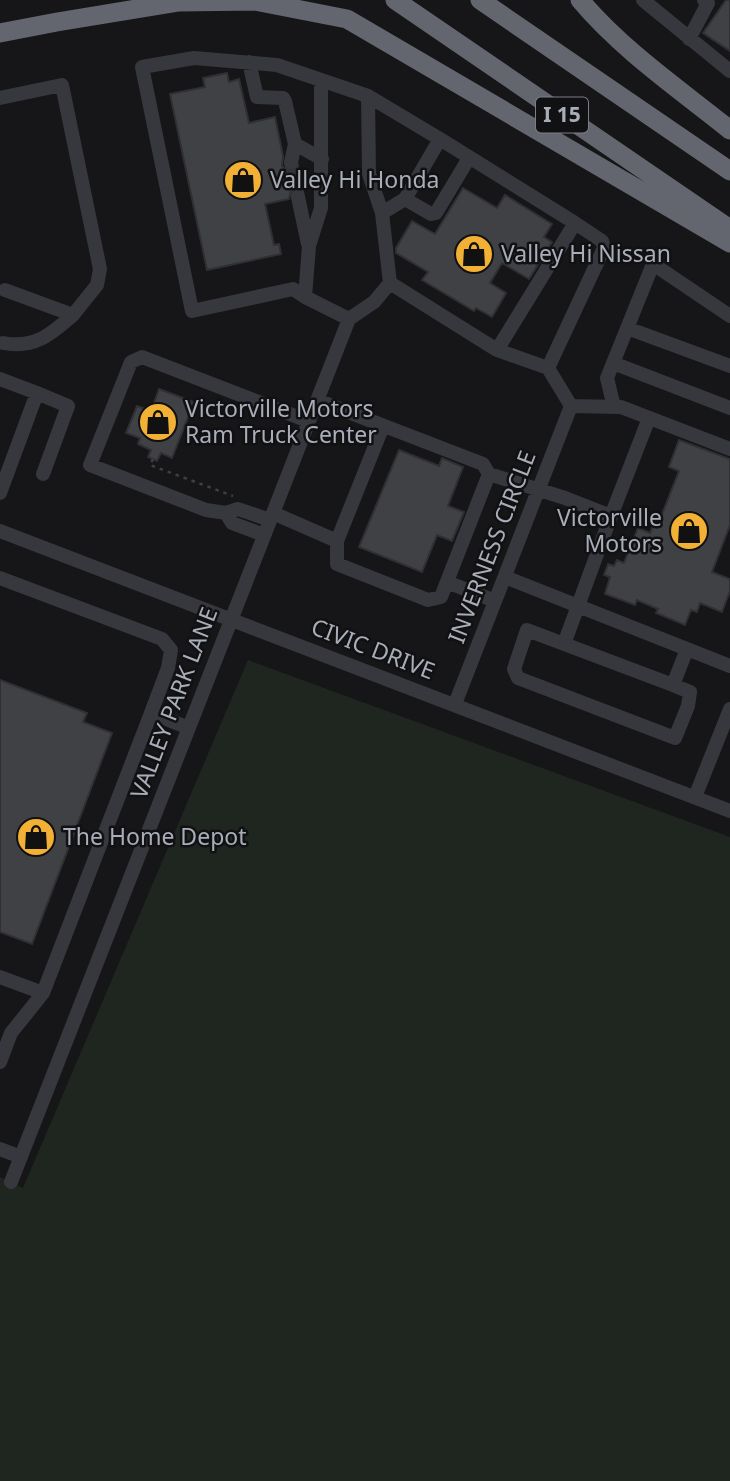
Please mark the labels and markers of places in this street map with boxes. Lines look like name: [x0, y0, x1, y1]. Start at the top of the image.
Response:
shop icon: Valley Hi Honda: [222, 159, 264, 201]
place label: Valley Hi Honda: [270, 163, 440, 195]
shop icon: Valley Hi Nissan: [453, 233, 495, 275]
place label: Valley Hi Nissan: [501, 237, 671, 269]
place label: Victorville Motors Ram Truck Center: [185, 392, 377, 450]
shop icon: Victorville Motors Ram Truck Center: [137, 401, 179, 443]
place label: Victorville Motors: [557, 501, 662, 559]
shop icon: Victorville Motors: [668, 510, 710, 552]
shop icon: The Home Depot: [15, 816, 57, 858]
place label: The Home Depot: [63, 820, 247, 852]

